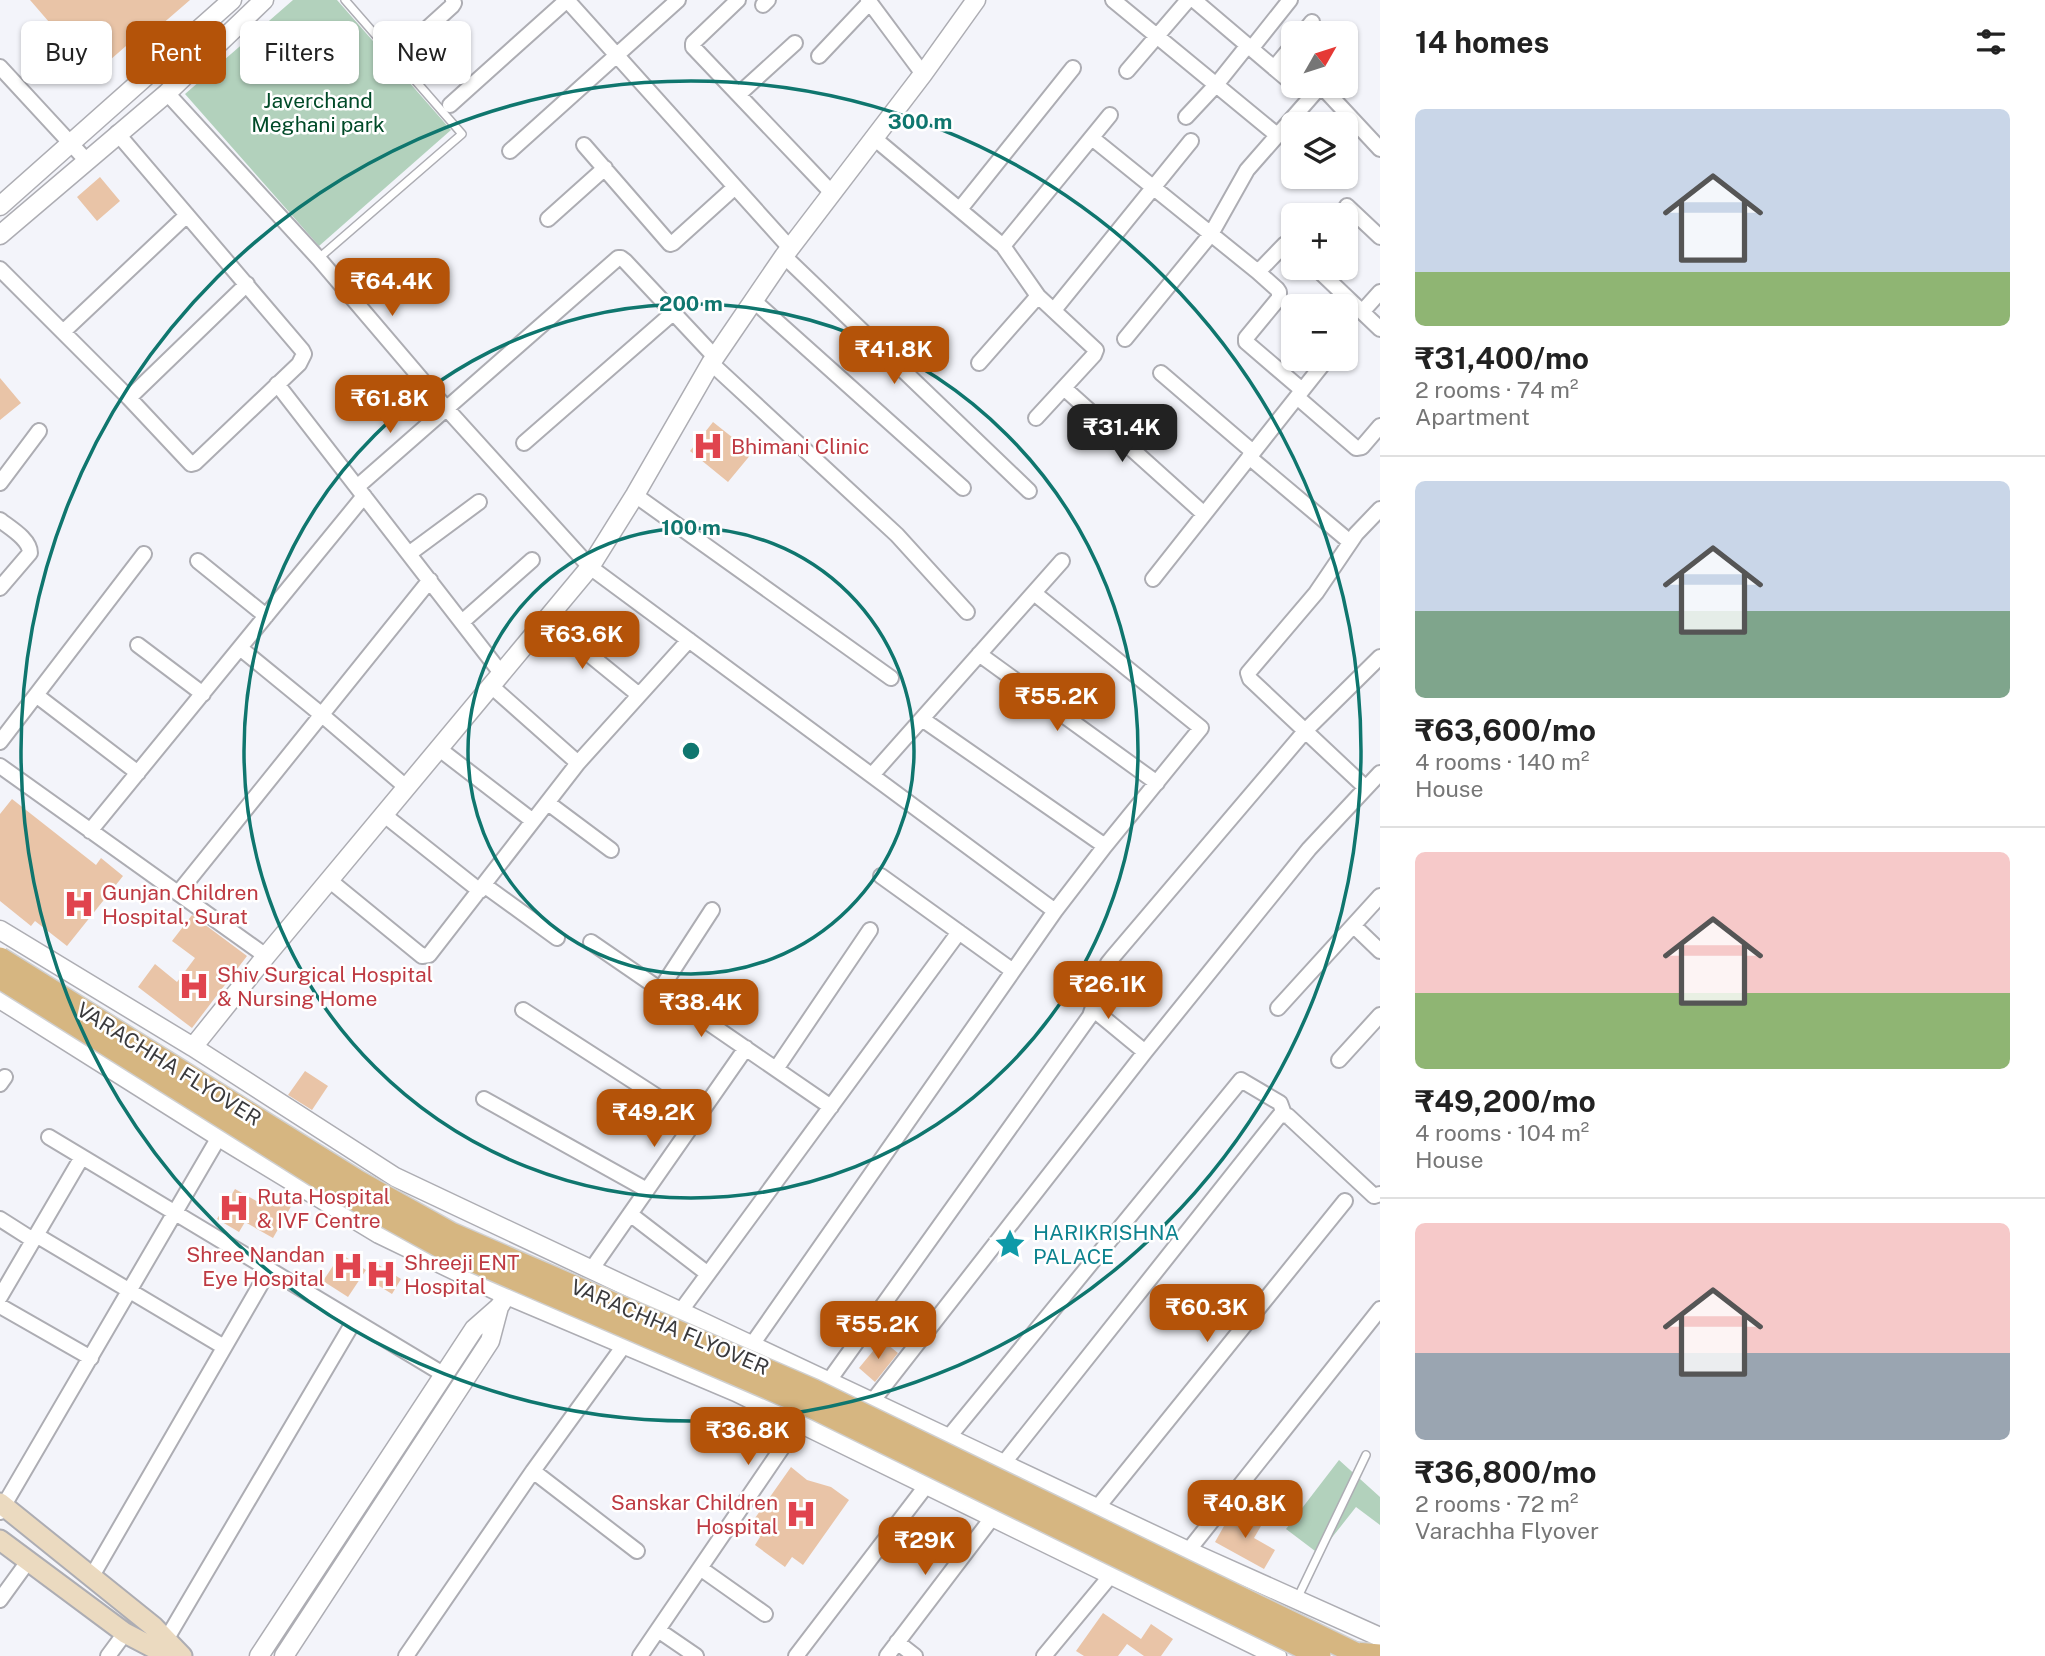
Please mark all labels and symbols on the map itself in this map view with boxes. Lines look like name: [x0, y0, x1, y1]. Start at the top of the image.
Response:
north arrow: [1281, 21, 1358, 98]
park label: Javerchand Meghani park: [251, 88, 385, 137]
text: 300 m: [888, 109, 952, 134]
pin: ₹64.4K: [335, 258, 449, 318]
text: 200 m: [659, 291, 723, 316]
pin: ₹41.8K: [837, 326, 951, 386]
pin: ₹61.8K: [333, 376, 447, 435]
pin: ₹31.4K: [1065, 405, 1179, 464]
hospital icon: Bhimani Clinic: [691, 429, 725, 463]
place label: Bhimani Clinic: [731, 434, 869, 459]
text: 100 m: [661, 515, 721, 540]
pin: ₹63.6K: [525, 612, 639, 671]
pin: ₹55.2K: [1000, 674, 1114, 733]
centre of rings: [679, 739, 703, 763]
place label: Gunjan Children Hospital, Surat: [102, 880, 259, 929]
hospital icon: Gunjan Children Hospital, Surat: [62, 887, 96, 921]
place label: Shiv Surgical Hospital & Nursing Home: [217, 962, 433, 1011]
pin: ₹26.1K: [1051, 962, 1165, 1021]
hospital icon: Shiv Surgical Hospital & Nursing Home: [177, 969, 211, 1003]
pin: ₹38.4K: [644, 979, 758, 1039]
street label: VARACHHA FLYOVER: [72, 997, 266, 1131]
pin: ₹49.2K: [597, 1090, 711, 1149]
place label: Ruta Hospital & IVF Centre: [257, 1184, 390, 1233]
hospital icon: Ruta Hospital & IVF Centre: [217, 1191, 251, 1225]
place label: HARIKRISHNA PALACE: [1033, 1220, 1180, 1269]
place icon: HARIKRISHNA PALACE: [993, 1227, 1027, 1261]
place label: Shree Nandan Eye Hospital: [186, 1242, 325, 1291]
hospital icon: Shree Nandan Eye Hospital: [331, 1249, 365, 1283]
place label: Shreeji ENT Hospital: [404, 1250, 519, 1299]
hospital icon: Shreeji ENT Hospital: [364, 1257, 398, 1291]
street label: VARACHHA FLYOVER: [567, 1274, 773, 1380]
pin: ₹60.3K: [1150, 1284, 1264, 1344]
pin: ₹55.2K: [821, 1302, 935, 1361]
pin: ₹36.8K: [691, 1408, 805, 1467]
pin: ₹40.8K: [1188, 1480, 1302, 1540]
place label: Sanskar Children Hospital: [611, 1490, 778, 1539]
hospital icon: Sanskar Children Hospital: [784, 1497, 818, 1531]
pin: ₹29K: [884, 1518, 966, 1577]

